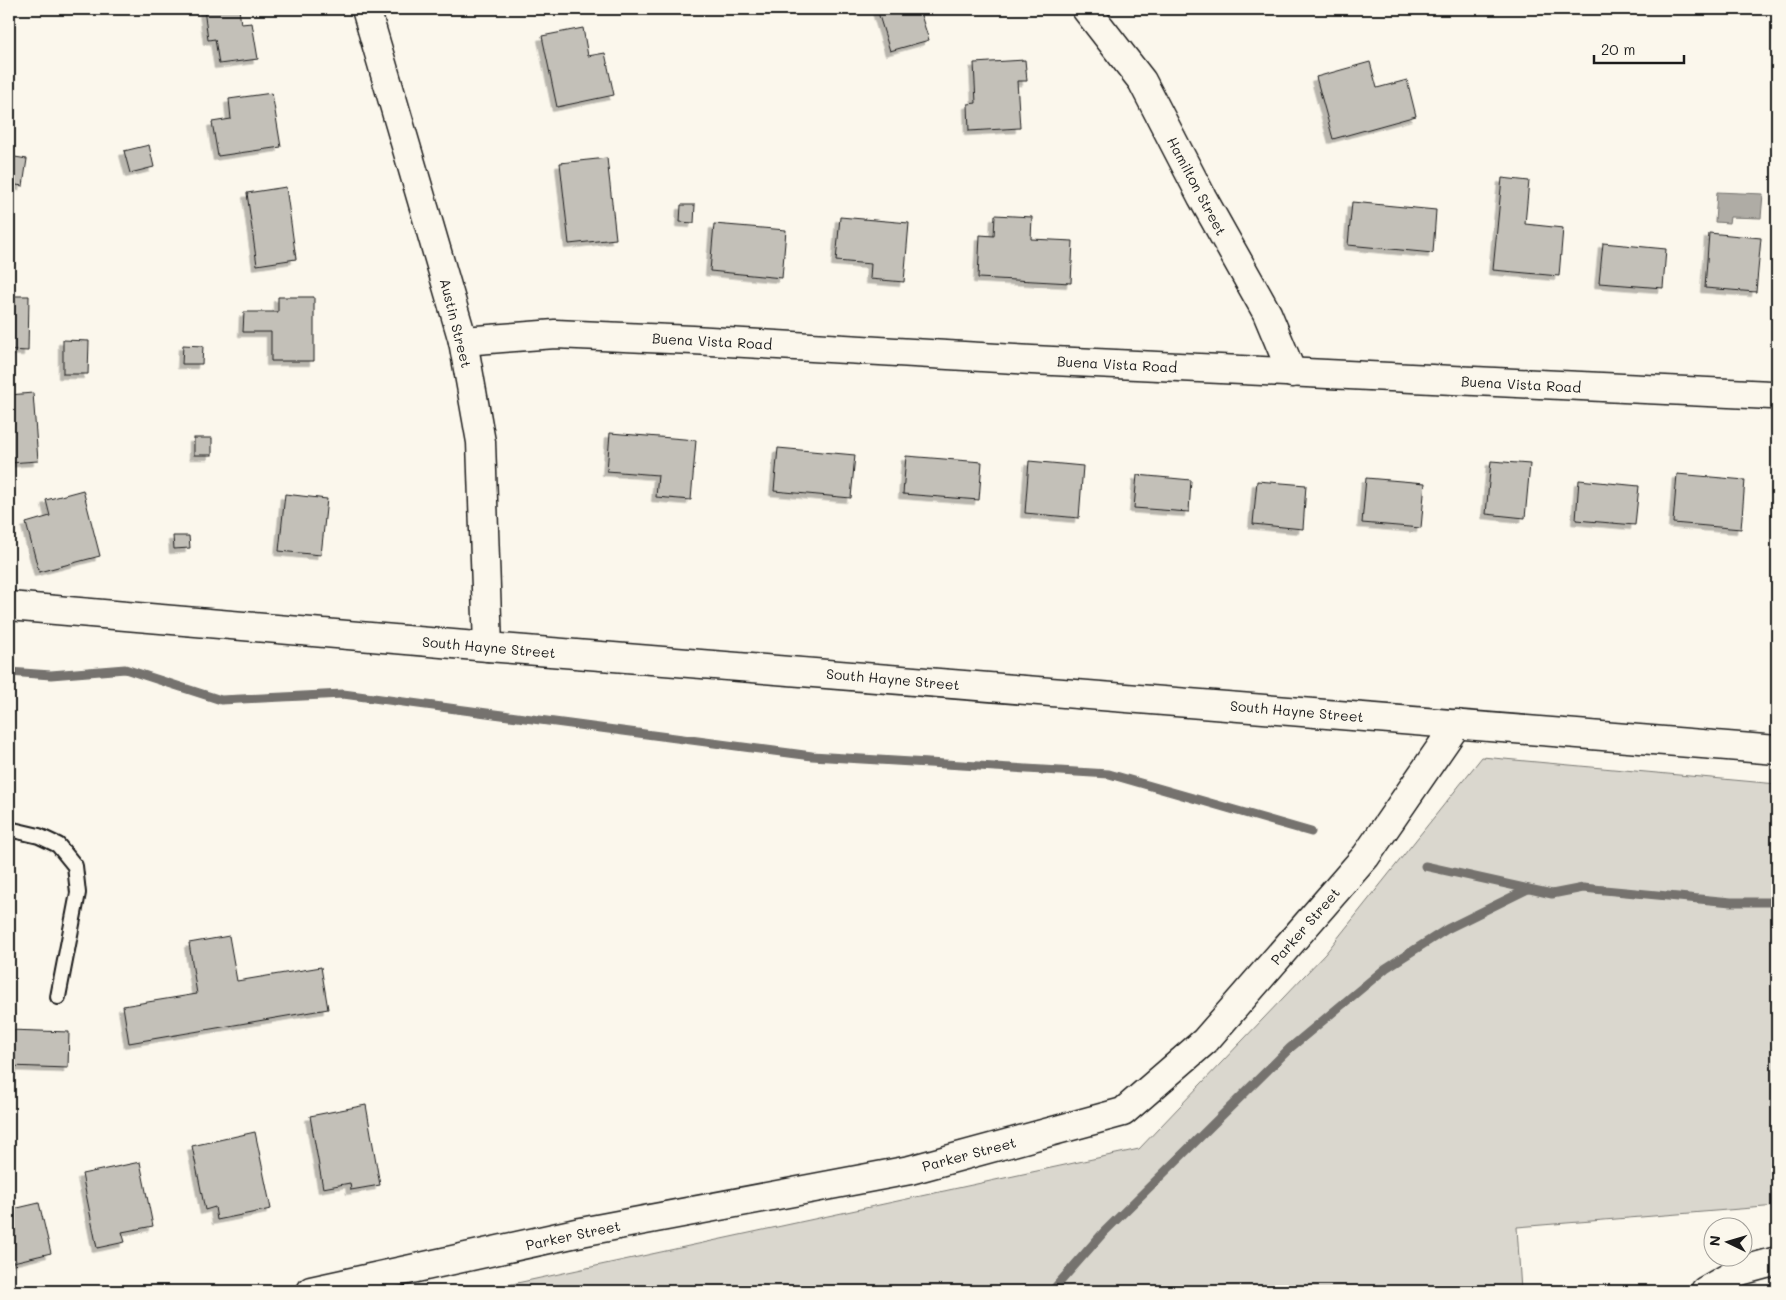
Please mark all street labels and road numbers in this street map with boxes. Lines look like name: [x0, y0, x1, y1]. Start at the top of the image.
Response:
street label: Hamilton Street: [1163, 133, 1231, 239]
street label: Austin Street: [436, 276, 476, 370]
street label: Buena Vista Road: [651, 328, 773, 354]
street label: Buena Vista Road: [1056, 351, 1178, 377]
street label: Buena Vista Road: [1460, 371, 1582, 397]
street label: South Hayne Street: [421, 632, 557, 662]
street label: South Hayne Street: [825, 664, 961, 694]
street label: South Hayne Street: [1229, 696, 1365, 726]
street label: Parker Street: [1266, 883, 1344, 969]
street label: Parker Street: [920, 1132, 1018, 1176]
street label: Parker Street: [524, 1216, 622, 1254]

